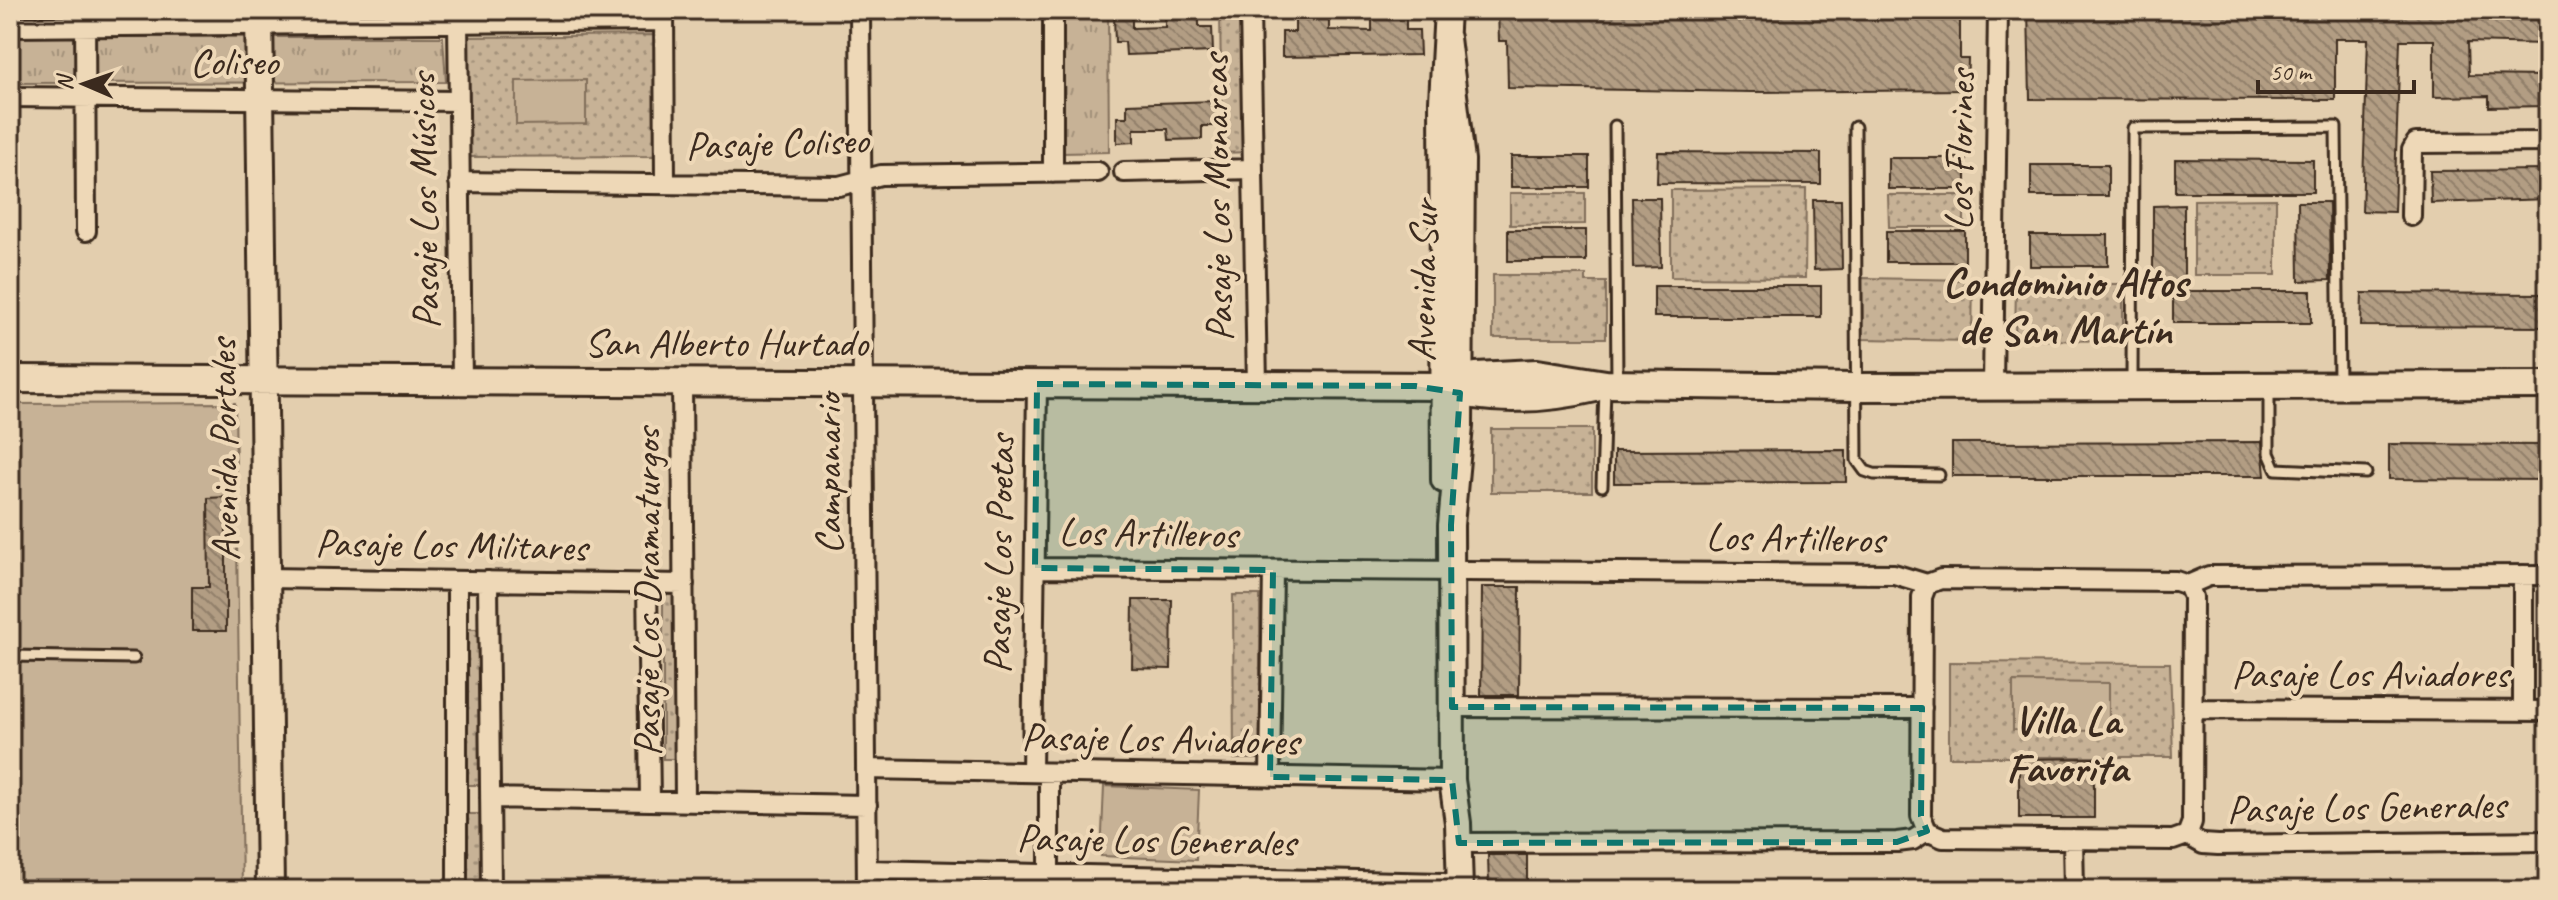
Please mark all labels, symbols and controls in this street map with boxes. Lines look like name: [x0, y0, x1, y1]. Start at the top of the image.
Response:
street label: Coliseo: [190, 37, 280, 87]
north arrow: [44, 44, 124, 124]
scale bar: [2258, 44, 2414, 94]
street label: Pasaje Los Monarcas: [1189, 51, 1245, 342]
text: 50 m: [2270, 57, 2313, 87]
street label: Los Florines: [1934, 66, 1986, 231]
street label: Pasaje Los Músicos: [397, 69, 451, 329]
text: N: [51, 73, 79, 91]
street label: Pasaje Coliseo: [685, 115, 871, 171]
street label: Avenida Sur: [1397, 196, 1449, 362]
district label: Condominio Altos de San Martín: [1943, 256, 2191, 357]
street label: San Alberto Hurtado: [584, 318, 870, 368]
street label: Avenida Portales: [197, 335, 251, 561]
street label: Campanario: [803, 390, 853, 554]
street label: Pasaje Los Dramaturgos: [622, 425, 672, 756]
street label: Pasaje Los Poetas: [972, 431, 1026, 674]
street label: Los Artilleros: [1058, 506, 1241, 560]
street label: Los Artilleros: [1705, 511, 1888, 565]
street label: Pasaje Los Militares: [315, 518, 591, 572]
street label: Pasaje Los Aviadores: [2231, 649, 2512, 699]
district label: Villa La Favorita: [2006, 694, 2131, 795]
street label: Pasaje Los Aviadores: [1021, 712, 1302, 766]
street label: Pasaje Los Generales: [2226, 780, 2509, 834]
street label: Pasaje Los Generales: [1016, 813, 1299, 867]

